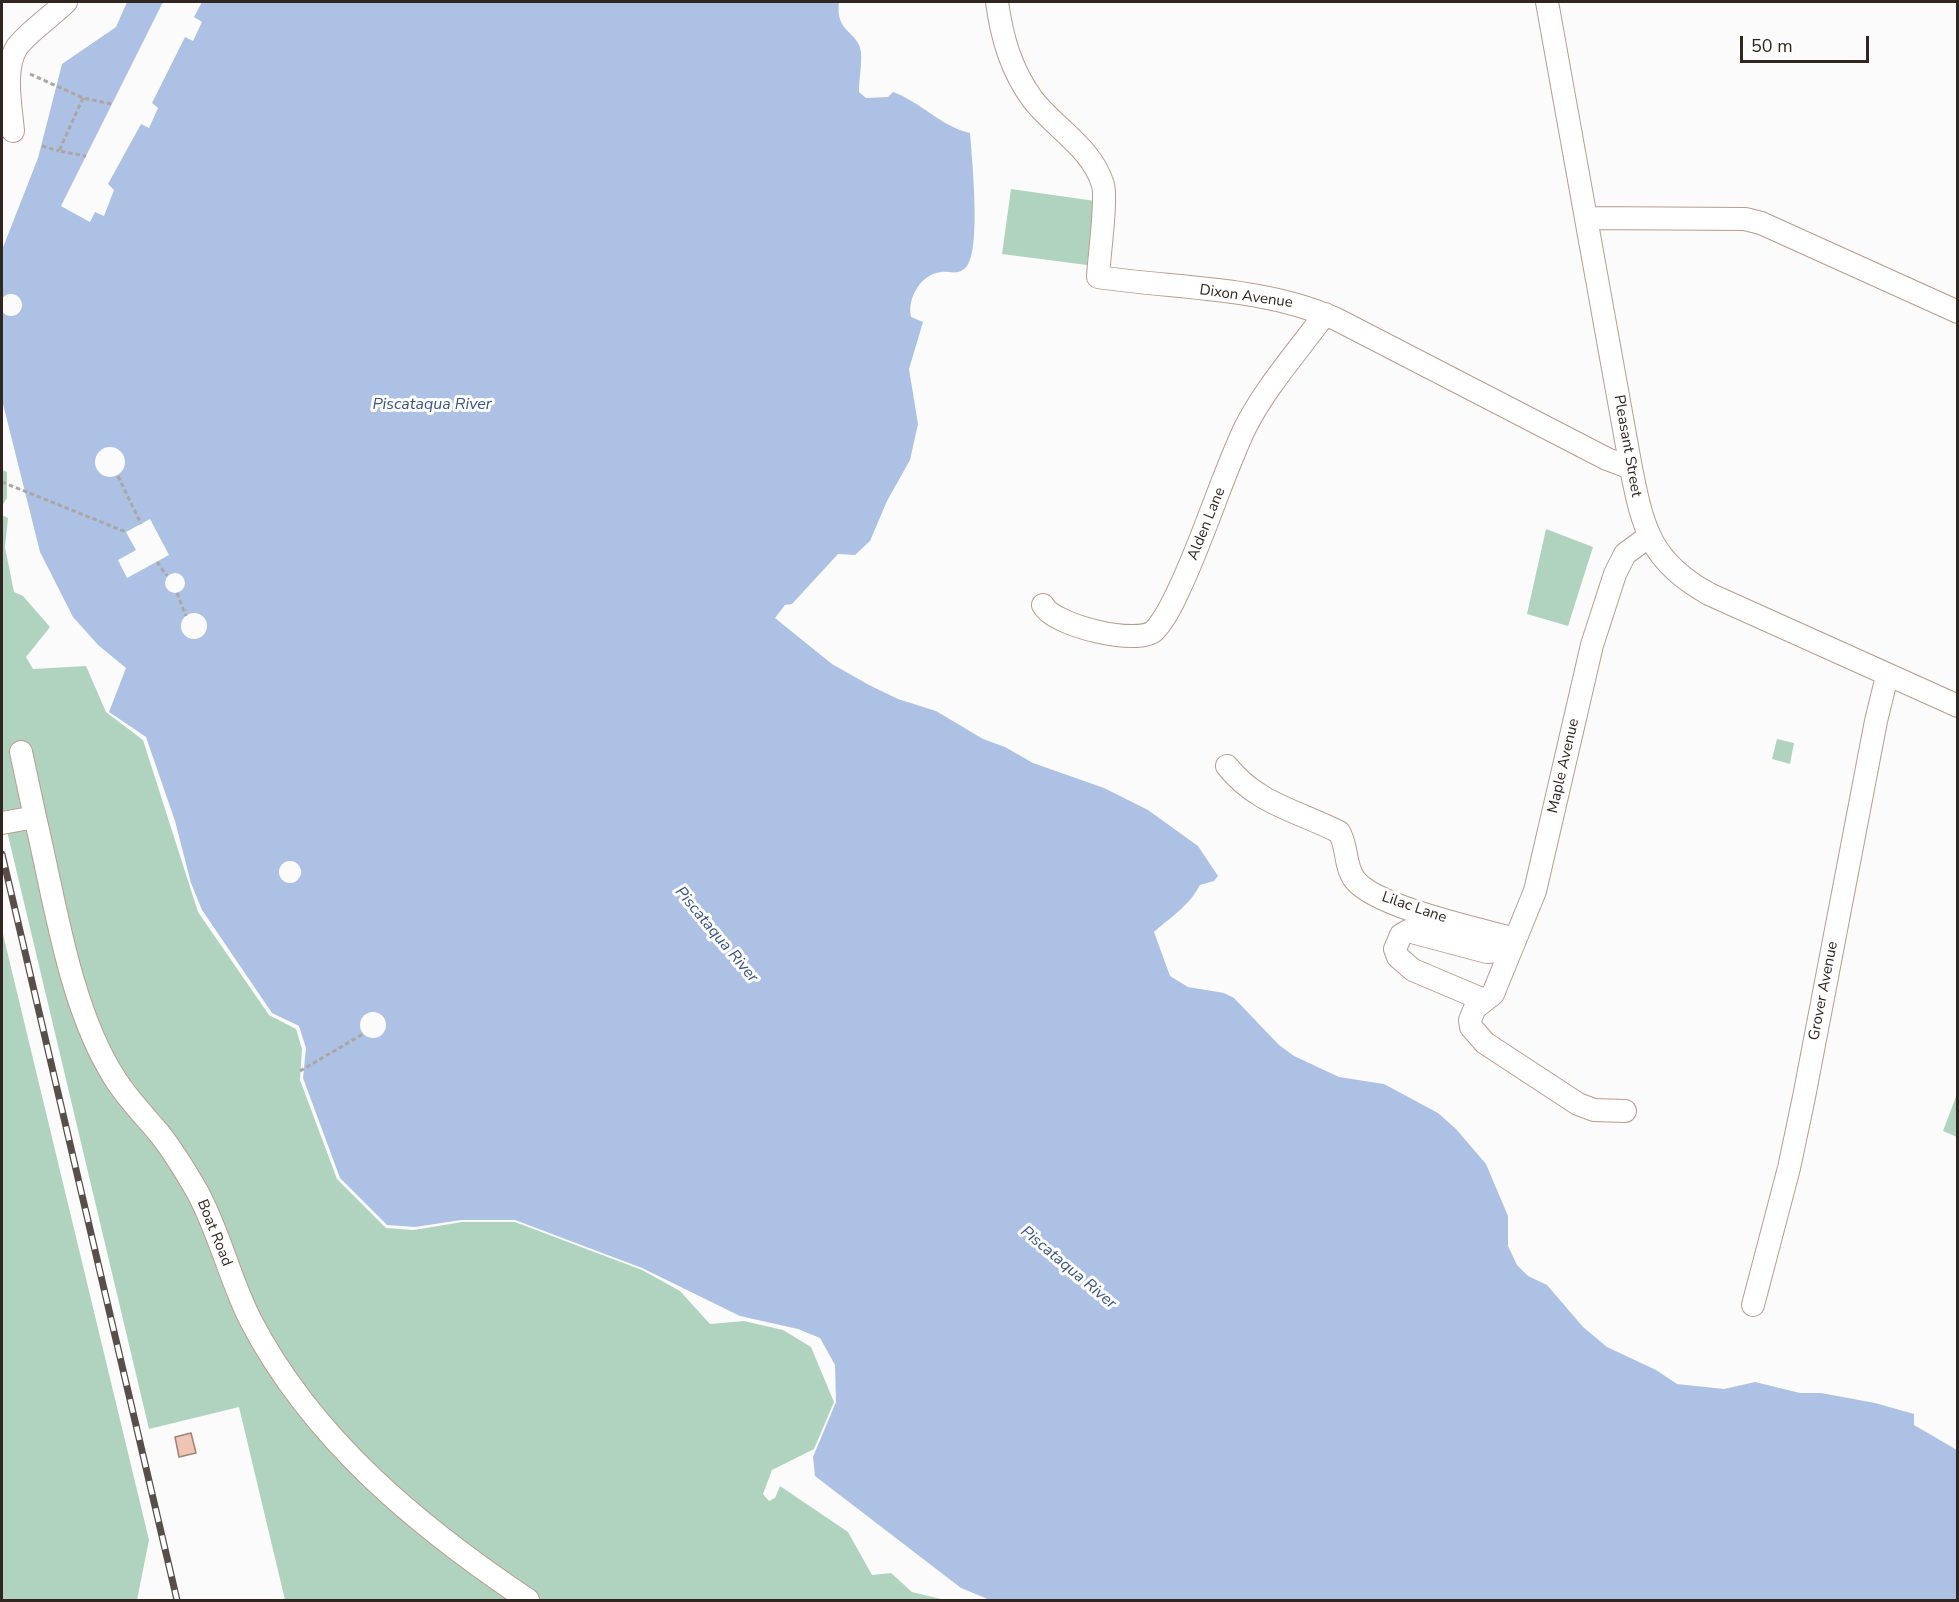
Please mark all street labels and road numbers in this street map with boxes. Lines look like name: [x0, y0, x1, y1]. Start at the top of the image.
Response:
street label: Dixon Avenue: [1198, 282, 1294, 312]
street label: Pleasant Street: [1609, 393, 1645, 499]
street label: Alden Lane: [1184, 485, 1230, 563]
street label: Maple Avenue: [1544, 717, 1584, 815]
street label: Lilac Lane: [1379, 889, 1449, 927]
street label: Grover Avenue: [1806, 940, 1842, 1042]
street label: Boat Road: [192, 1197, 236, 1269]

